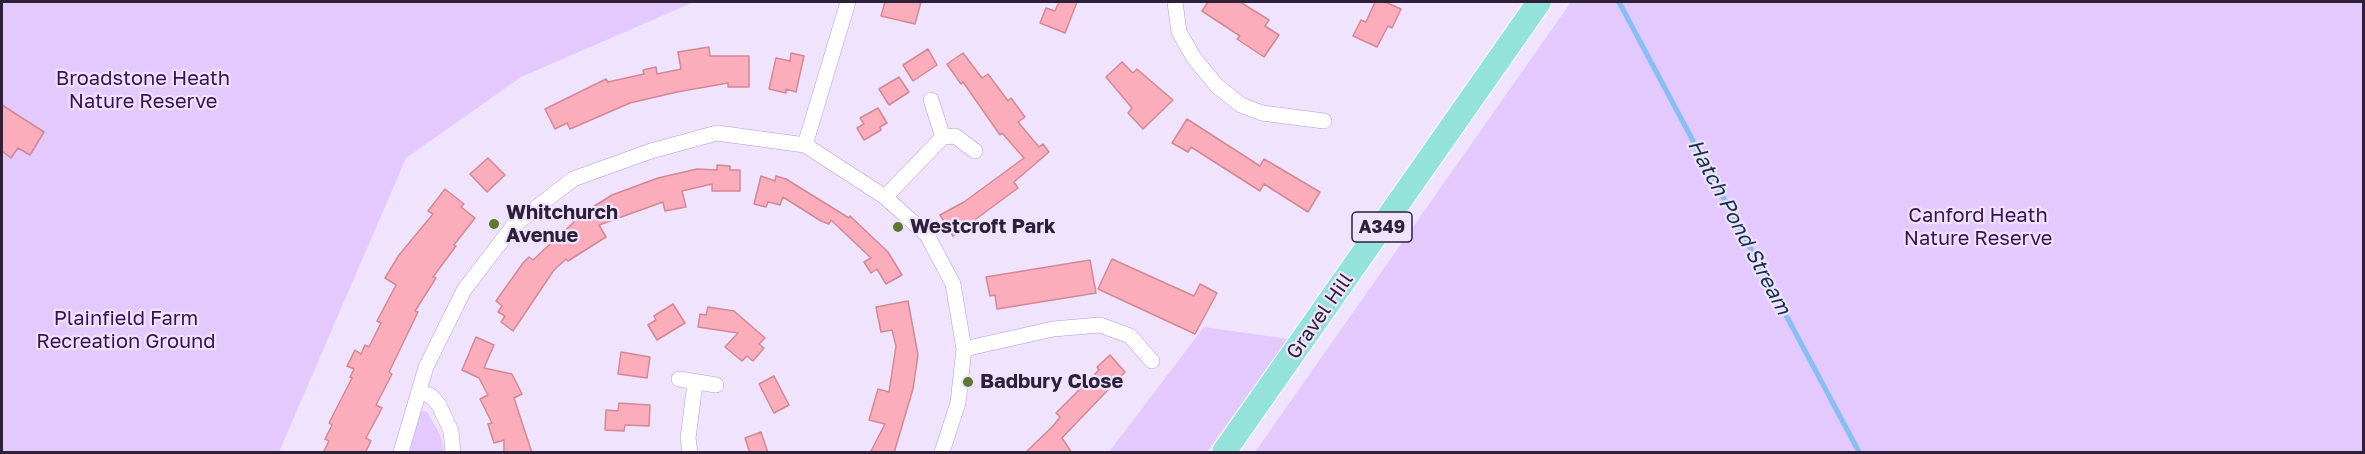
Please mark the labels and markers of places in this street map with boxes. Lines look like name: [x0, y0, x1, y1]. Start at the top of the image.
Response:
place label: Whitchurch Avenue: [506, 201, 618, 248]
place label: Westcroft Park: [910, 215, 1056, 239]
marker: Whitchurch Avenue: [487, 217, 501, 231]
marker: Westcroft Park: [891, 220, 905, 234]
place label: Badbury Close: [980, 370, 1123, 394]
marker: Badbury Close: [961, 375, 975, 389]

